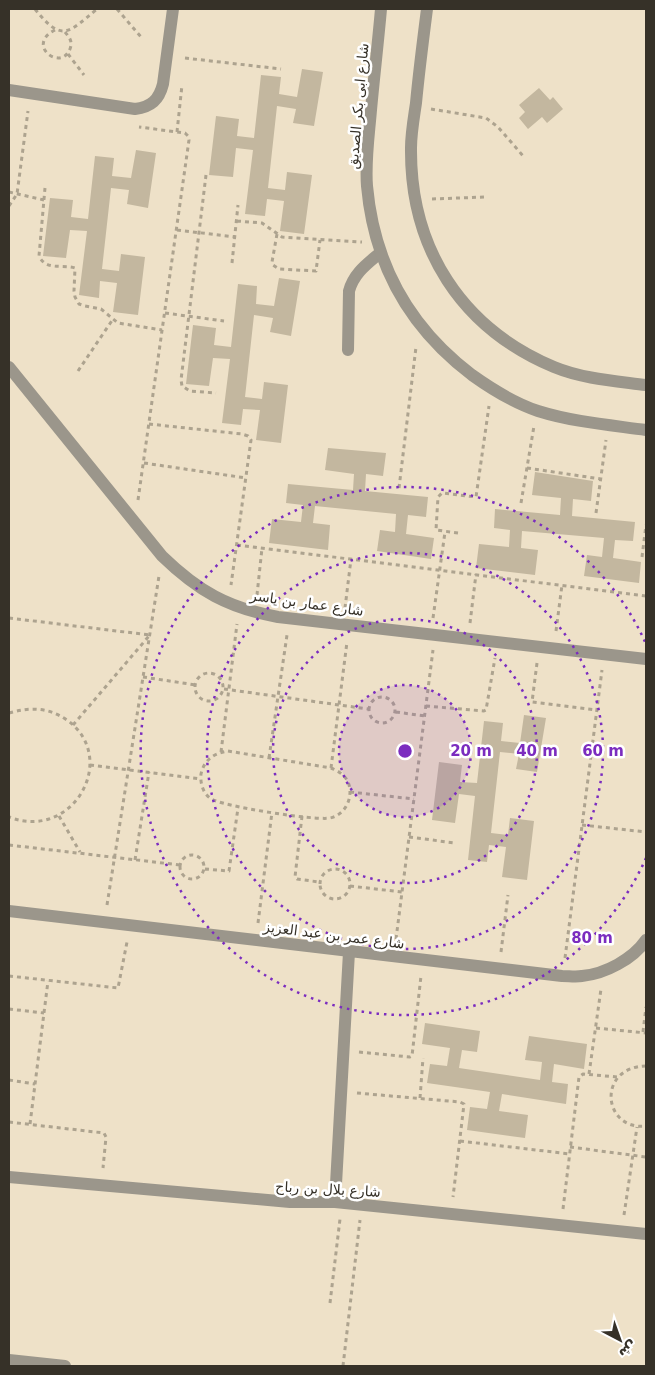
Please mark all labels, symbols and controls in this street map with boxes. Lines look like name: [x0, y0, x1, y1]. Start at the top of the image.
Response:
street label: شارع ابى بكر الصديق: [345, 42, 372, 170]
street label: شارع عمار بن ياسر: [248, 587, 365, 620]
centre of rings: [396, 742, 414, 760]
text: 20 m: [450, 742, 492, 760]
text: 40 m: [516, 742, 558, 760]
text: 60 m: [582, 742, 624, 760]
street label: شارع عمر بن عبد العزيز: [262, 918, 405, 953]
text: 80 m: [571, 929, 613, 947]
street label: شارع بلال بن رباح: [275, 1178, 381, 1201]
north arrow: [595, 1315, 645, 1365]
text: ش: [616, 1337, 641, 1362]

